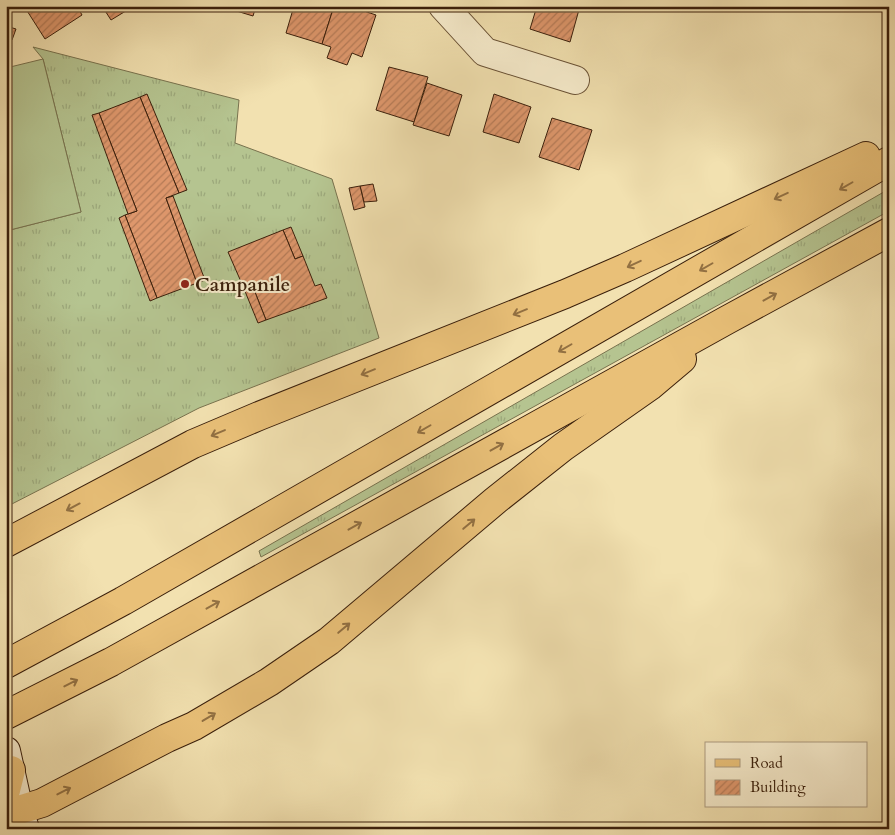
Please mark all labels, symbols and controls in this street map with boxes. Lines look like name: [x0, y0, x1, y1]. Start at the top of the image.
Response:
one-way arrow: [840, 181, 854, 191]
one-way arrow: [774, 191, 789, 201]
one-way arrow: [627, 260, 642, 269]
one-way arrow: [699, 262, 713, 272]
place label: Campanile: [195, 272, 290, 298]
marker: Campanile: [179, 278, 191, 290]
one-way arrow: [762, 292, 777, 302]
one-way arrow: [512, 309, 527, 318]
one-way arrow: [558, 343, 572, 353]
one-way arrow: [361, 368, 377, 377]
one-way arrow: [417, 424, 431, 434]
one-way arrow: [211, 429, 226, 439]
one-way arrow: [490, 442, 504, 452]
one-way arrow: [66, 503, 81, 512]
one-way arrow: [462, 518, 475, 529]
one-way arrow: [348, 521, 362, 531]
one-way arrow: [206, 600, 220, 610]
one-way arrow: [337, 623, 350, 634]
one-way arrow: [63, 678, 78, 688]
one-way arrow: [201, 712, 215, 722]
legend: [705, 742, 868, 808]
text: Road: [750, 753, 783, 773]
text: Building: [750, 777, 806, 797]
one-way arrow: [56, 786, 71, 795]

